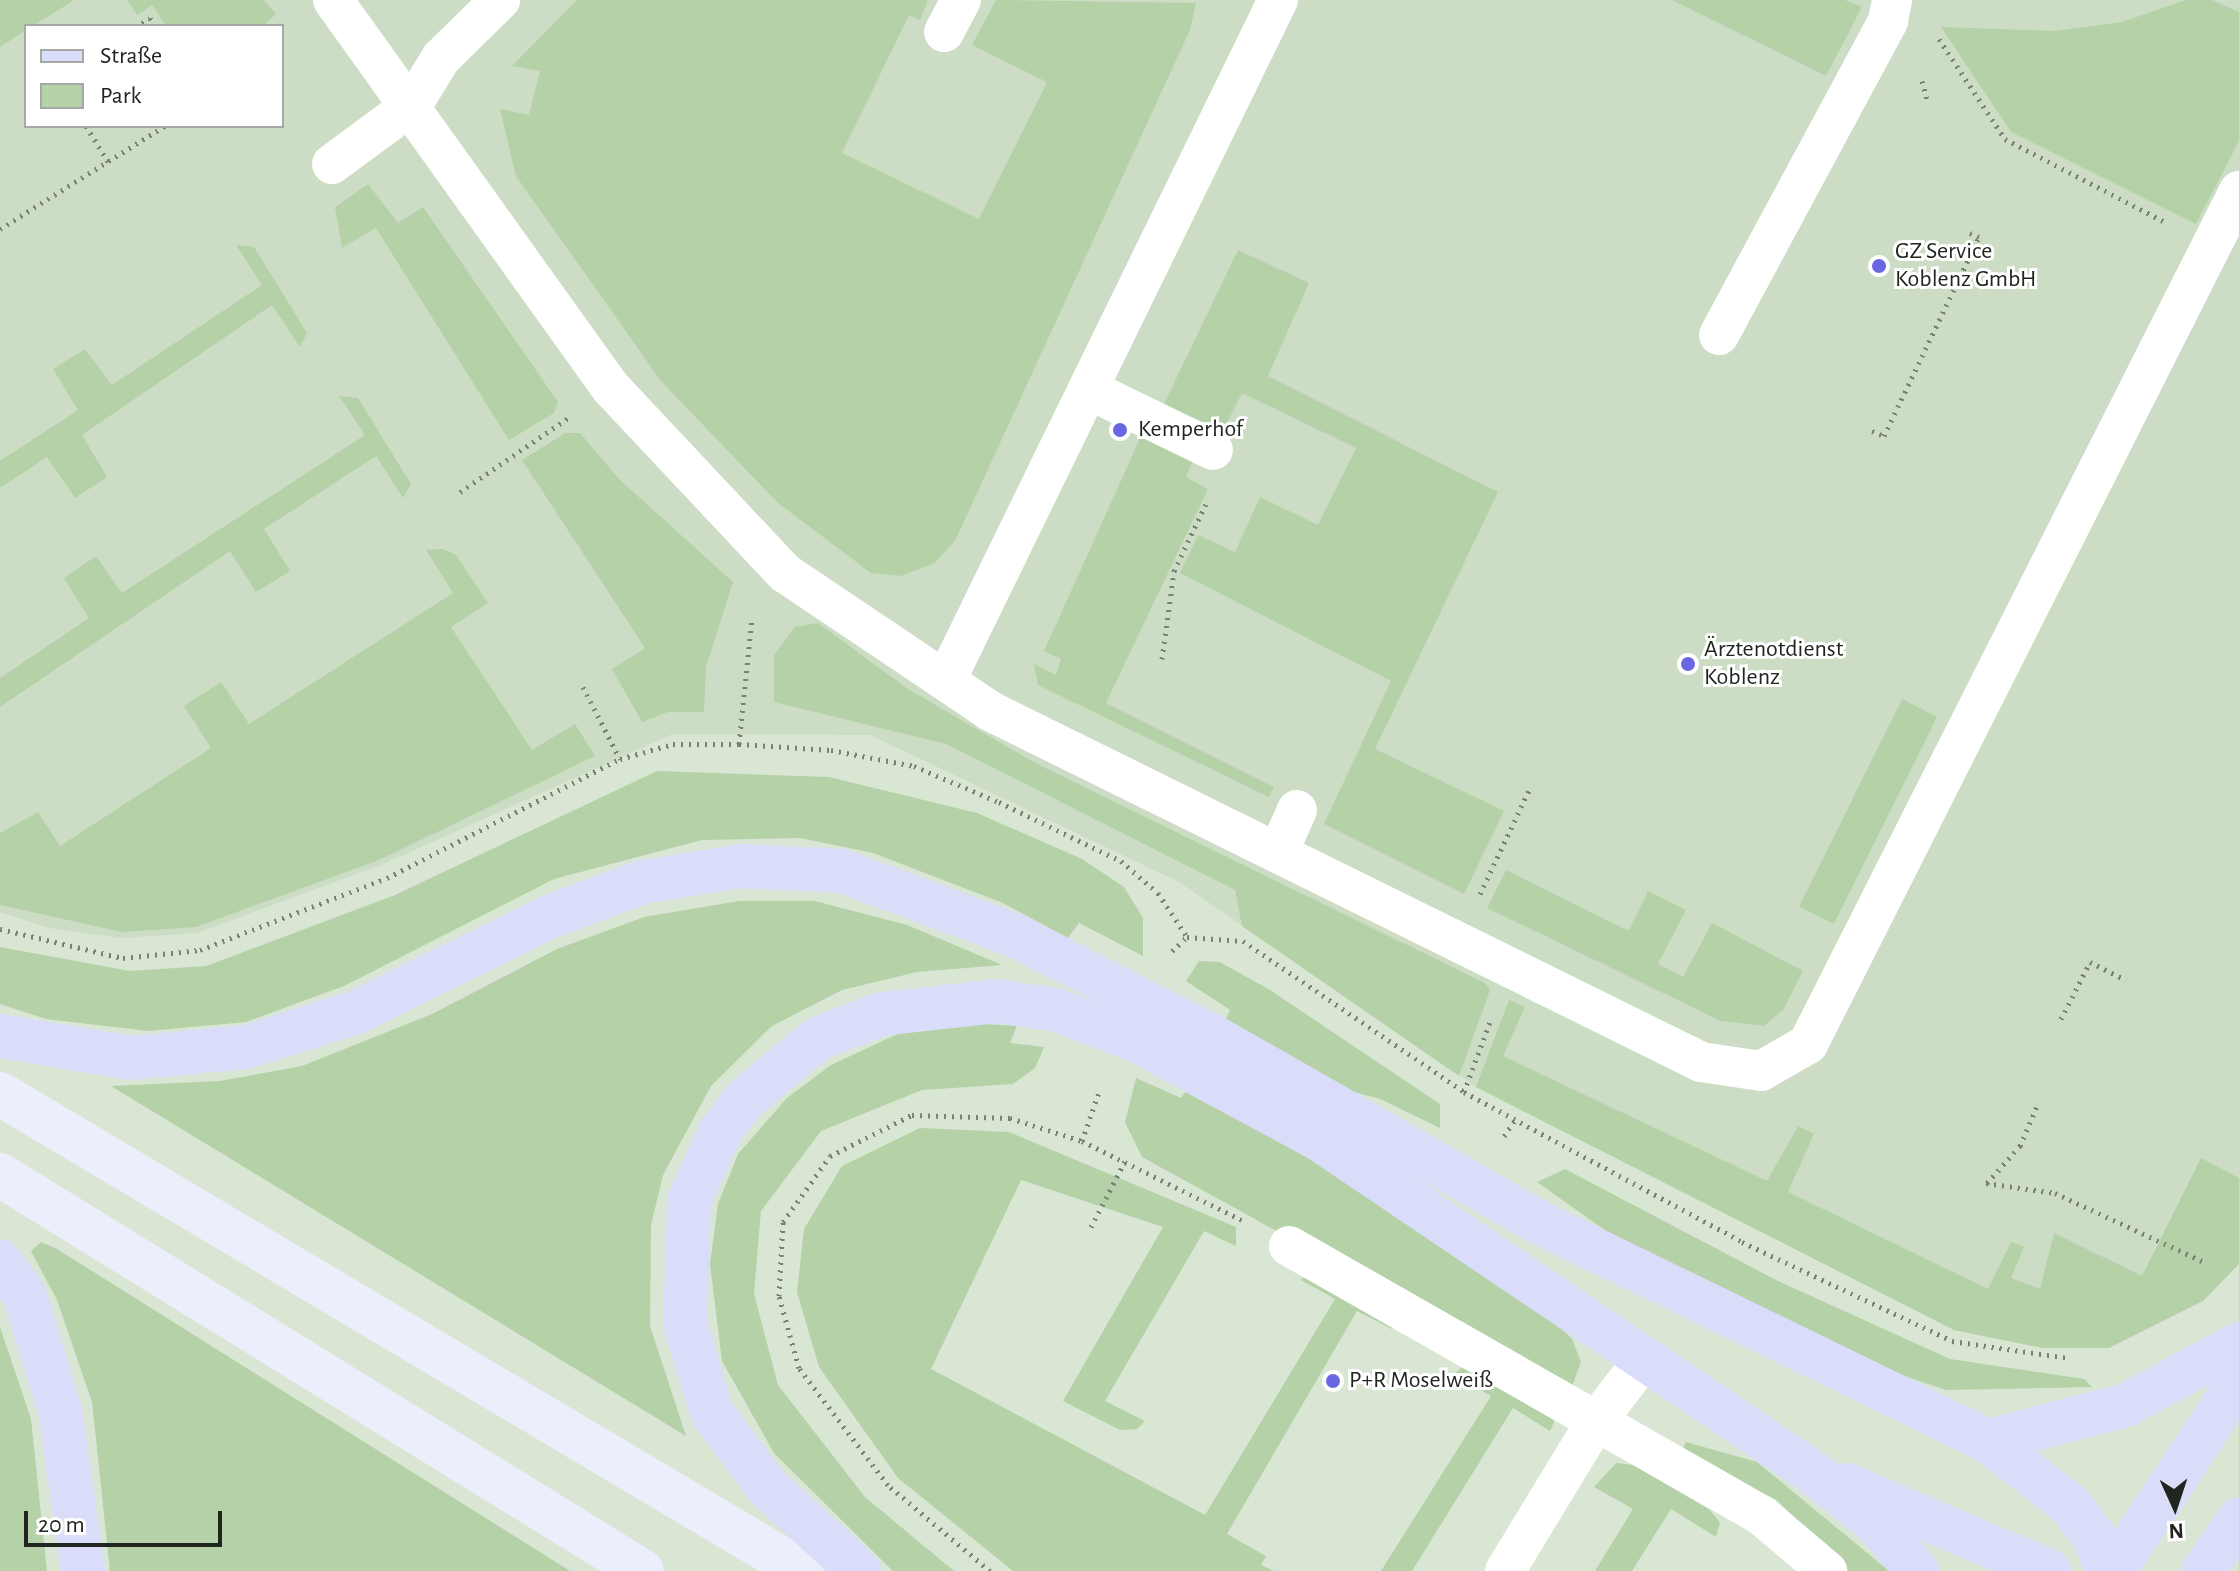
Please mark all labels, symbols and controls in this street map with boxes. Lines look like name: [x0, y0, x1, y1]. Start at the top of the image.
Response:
legend: [24, 24, 284, 128]
text: Straße: [100, 44, 162, 68]
text: Park: [100, 84, 141, 108]
place label: GZ Service Koblenz GmbH: [1895, 238, 2036, 294]
marker: GZ Service Koblenz GmbH: [1870, 257, 1888, 275]
place label: Kemperhof: [1138, 416, 1243, 444]
marker: Kemperhof: [1109, 419, 1131, 441]
place label: Ärztenotdienst Koblenz: [1704, 636, 1843, 692]
marker: Ärztenotdienst Koblenz: [1679, 655, 1697, 673]
place label: P+R Moselweiß: [1349, 1367, 1493, 1395]
marker: P+R Moselweiß: [1324, 1372, 1342, 1390]
north arrow: [2135, 1467, 2215, 1547]
scale bar: [28, 1495, 226, 1545]
text: 20 m: [38, 1513, 85, 1537]
text: N: [2168, 1520, 2184, 1542]

